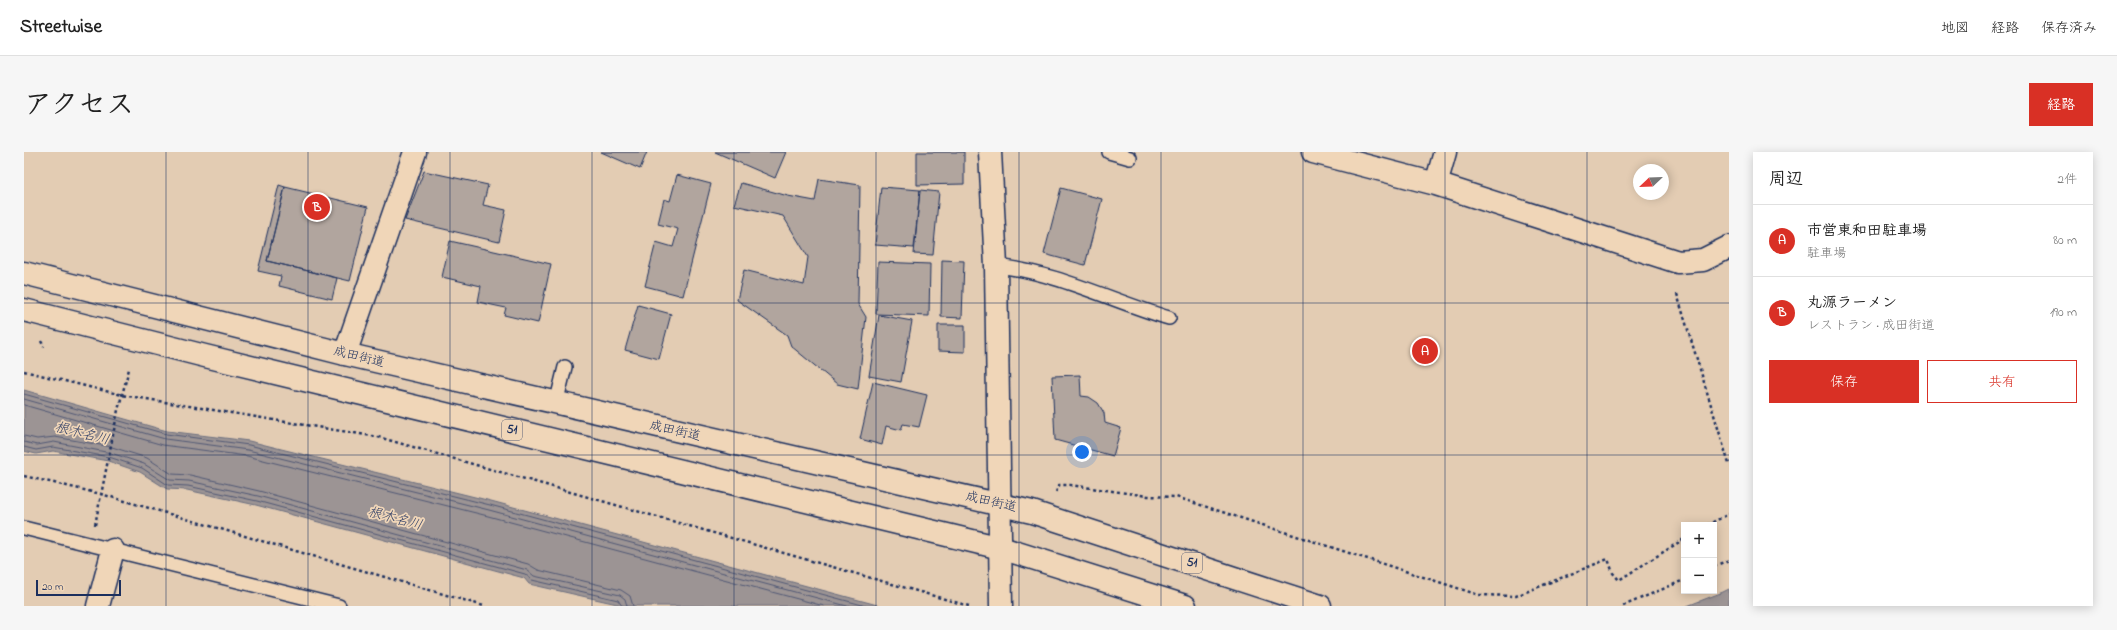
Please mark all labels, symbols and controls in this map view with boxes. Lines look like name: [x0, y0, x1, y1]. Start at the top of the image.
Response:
text: Streetwise: [20, 14, 102, 41]
text: 地図: [1941, 18, 1969, 39]
text: 経路: [1991, 18, 2019, 39]
text: 保存済み: [2041, 18, 2097, 39]
button: 経路: [2029, 83, 2093, 126]
text: アクセス: [24, 86, 134, 127]
north arrow: [1633, 164, 1669, 200]
text: 周辺: [1769, 167, 1803, 192]
text: 2件: [2058, 170, 2077, 189]
pin: B: [304, 192, 330, 222]
text: 市営東和田駐車場: [1807, 220, 1927, 242]
text: A: [1778, 231, 1786, 250]
text: 80 m: [2053, 231, 2077, 250]
text: 駐車場: [1807, 244, 1846, 263]
text: 丸源ラーメン: [1807, 292, 1897, 314]
text: B: [1778, 303, 1786, 322]
text: 190 m: [2050, 303, 2077, 322]
text: レストラン · 成田街道: [1807, 316, 1934, 335]
pin: A: [1412, 336, 1438, 366]
street label: 成田街道: [331, 341, 387, 373]
button: 保存: [1769, 360, 1919, 403]
button: 共有: [1927, 360, 2077, 403]
street label: 成田街道: [648, 416, 702, 446]
water label: 根木名川: [52, 417, 112, 451]
road number: 51: [502, 420, 522, 440]
your location: [1072, 442, 1092, 462]
street label: 成田街道: [964, 487, 1018, 517]
water label: 根木名川: [365, 502, 425, 536]
map controls: [1681, 522, 1717, 594]
button: +: [1681, 522, 1717, 558]
road number: 51: [1182, 553, 1202, 573]
button: −: [1681, 558, 1717, 594]
scale bar: [36, 578, 121, 597]
text: 20 m: [42, 579, 64, 595]

